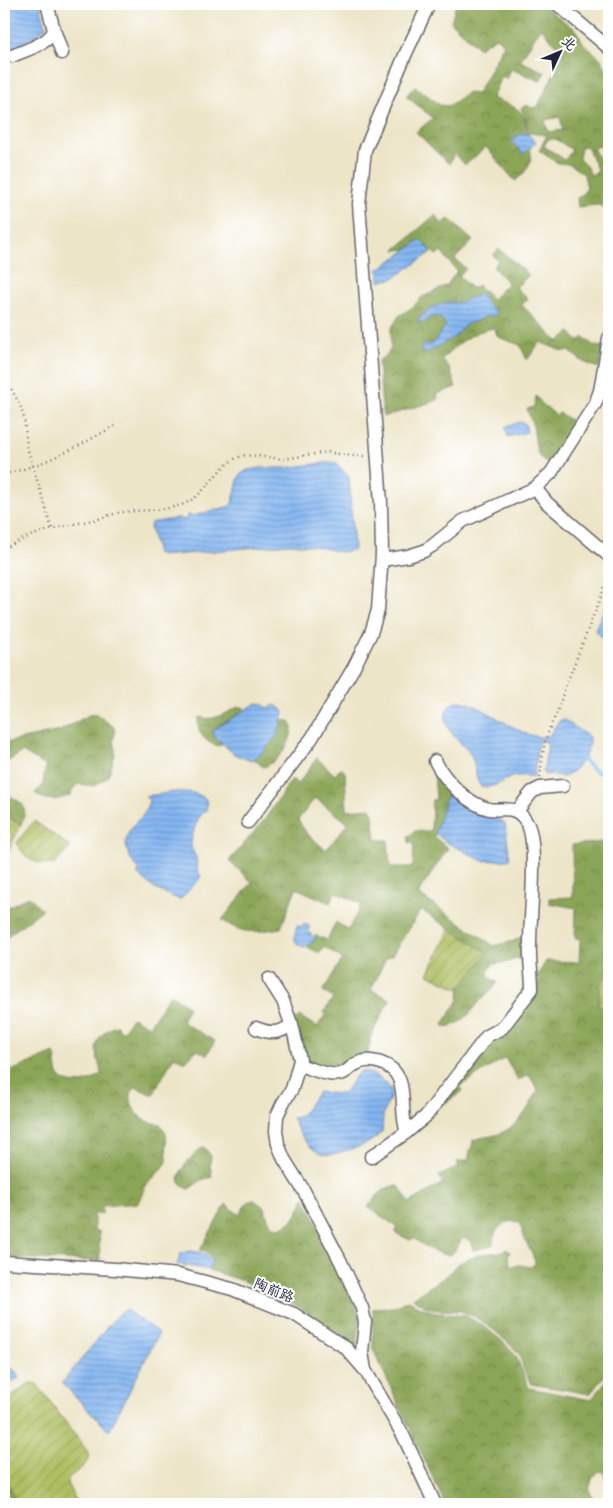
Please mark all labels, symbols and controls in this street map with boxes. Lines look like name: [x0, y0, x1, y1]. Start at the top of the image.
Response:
north arrow: [536, 28, 586, 78]
text: 北: [558, 32, 580, 54]
street label: 陶前路: [251, 1275, 296, 1306]

